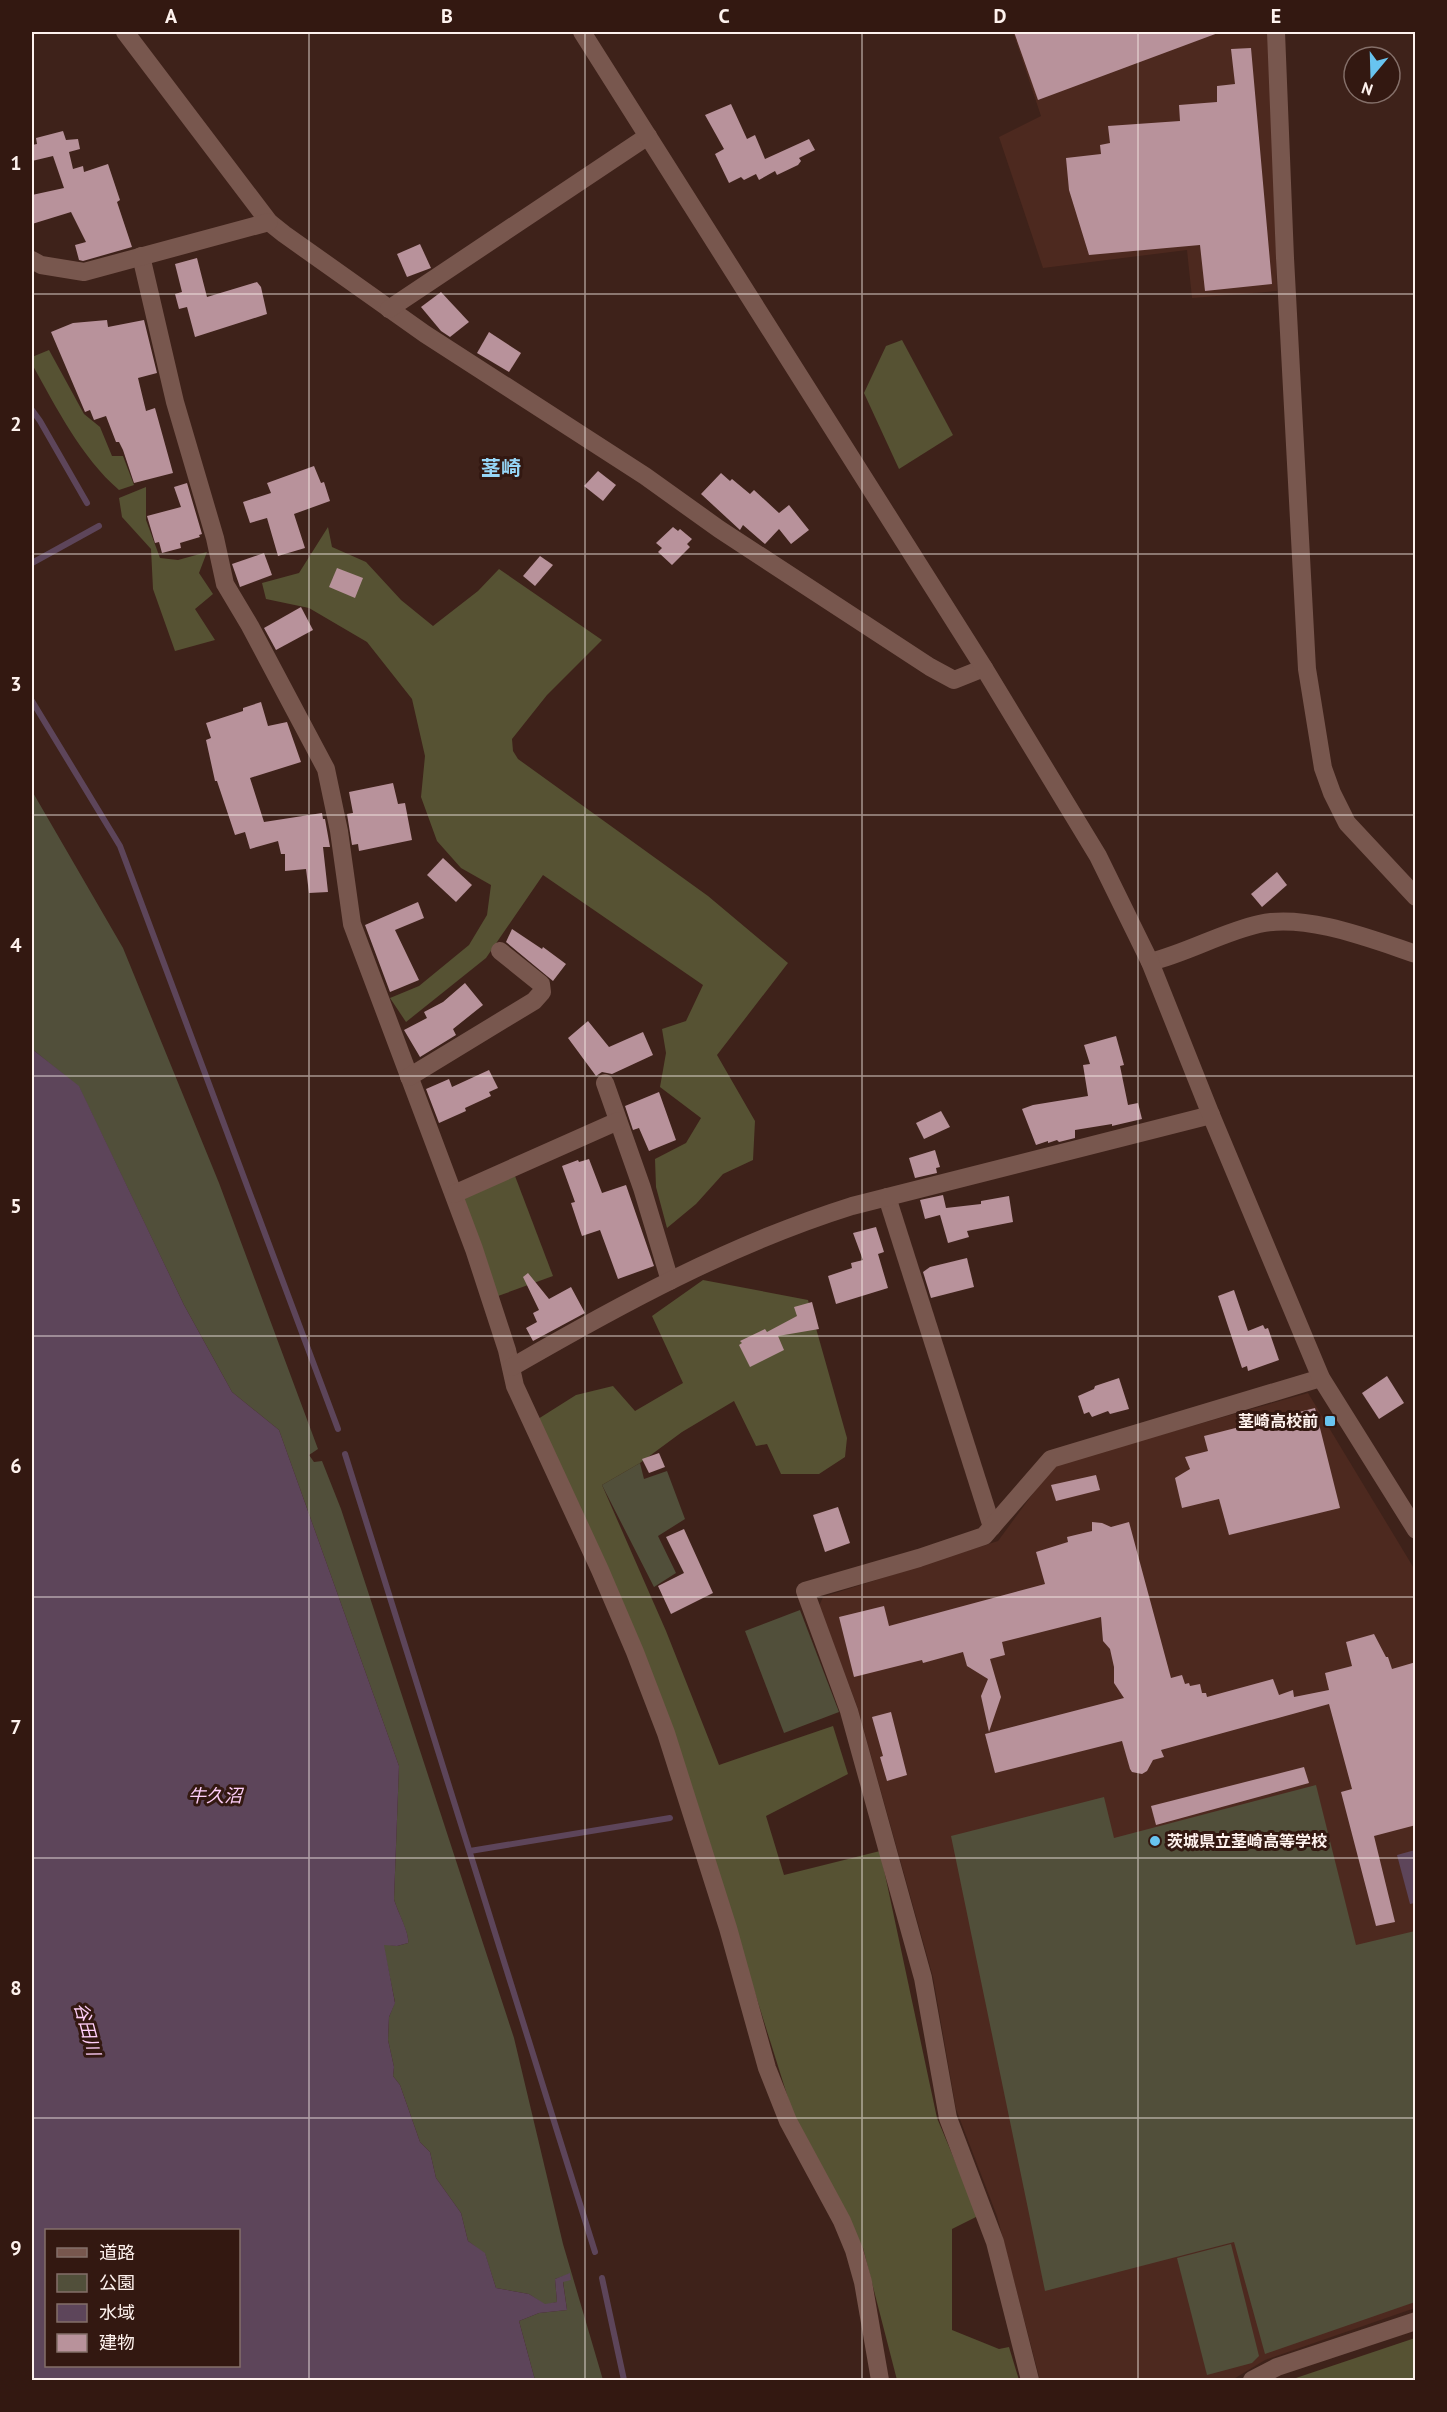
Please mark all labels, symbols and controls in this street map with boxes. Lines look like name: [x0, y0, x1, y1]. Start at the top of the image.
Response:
text: A: [165, 3, 178, 29]
text: B: [441, 3, 453, 29]
text: C: [718, 3, 730, 29]
text: D: [994, 3, 1007, 29]
text: E: [1271, 3, 1281, 29]
north arrow: [1342, 45, 1402, 105]
text: N: [1359, 78, 1375, 100]
text: 1: [10, 150, 22, 176]
text: 2: [10, 411, 22, 437]
district label: 茎崎: [481, 455, 521, 481]
text: 3: [10, 671, 22, 697]
text: 4: [10, 932, 22, 958]
text: 5: [10, 1193, 22, 1219]
place label: 茎崎高校前: [1238, 1411, 1318, 1431]
marker: 茎崎高校前: [1323, 1414, 1337, 1428]
text: 6: [10, 1453, 22, 1479]
text: 7: [10, 1714, 22, 1740]
water label: 牛久沼: [188, 1784, 245, 1807]
place label: 茨城県立茎崎高等学校: [1167, 1831, 1327, 1851]
marker: 茨城県立茎崎高等学校: [1148, 1834, 1162, 1848]
text: 8: [10, 1975, 22, 2001]
water label: 谷田川: [69, 2000, 106, 2060]
legend: [45, 2229, 240, 2367]
text: 9: [10, 2235, 22, 2261]
text: 道路: [99, 2241, 135, 2264]
text: 公園: [99, 2271, 135, 2294]
text: 水域: [99, 2301, 135, 2324]
text: 建物: [99, 2331, 135, 2354]

